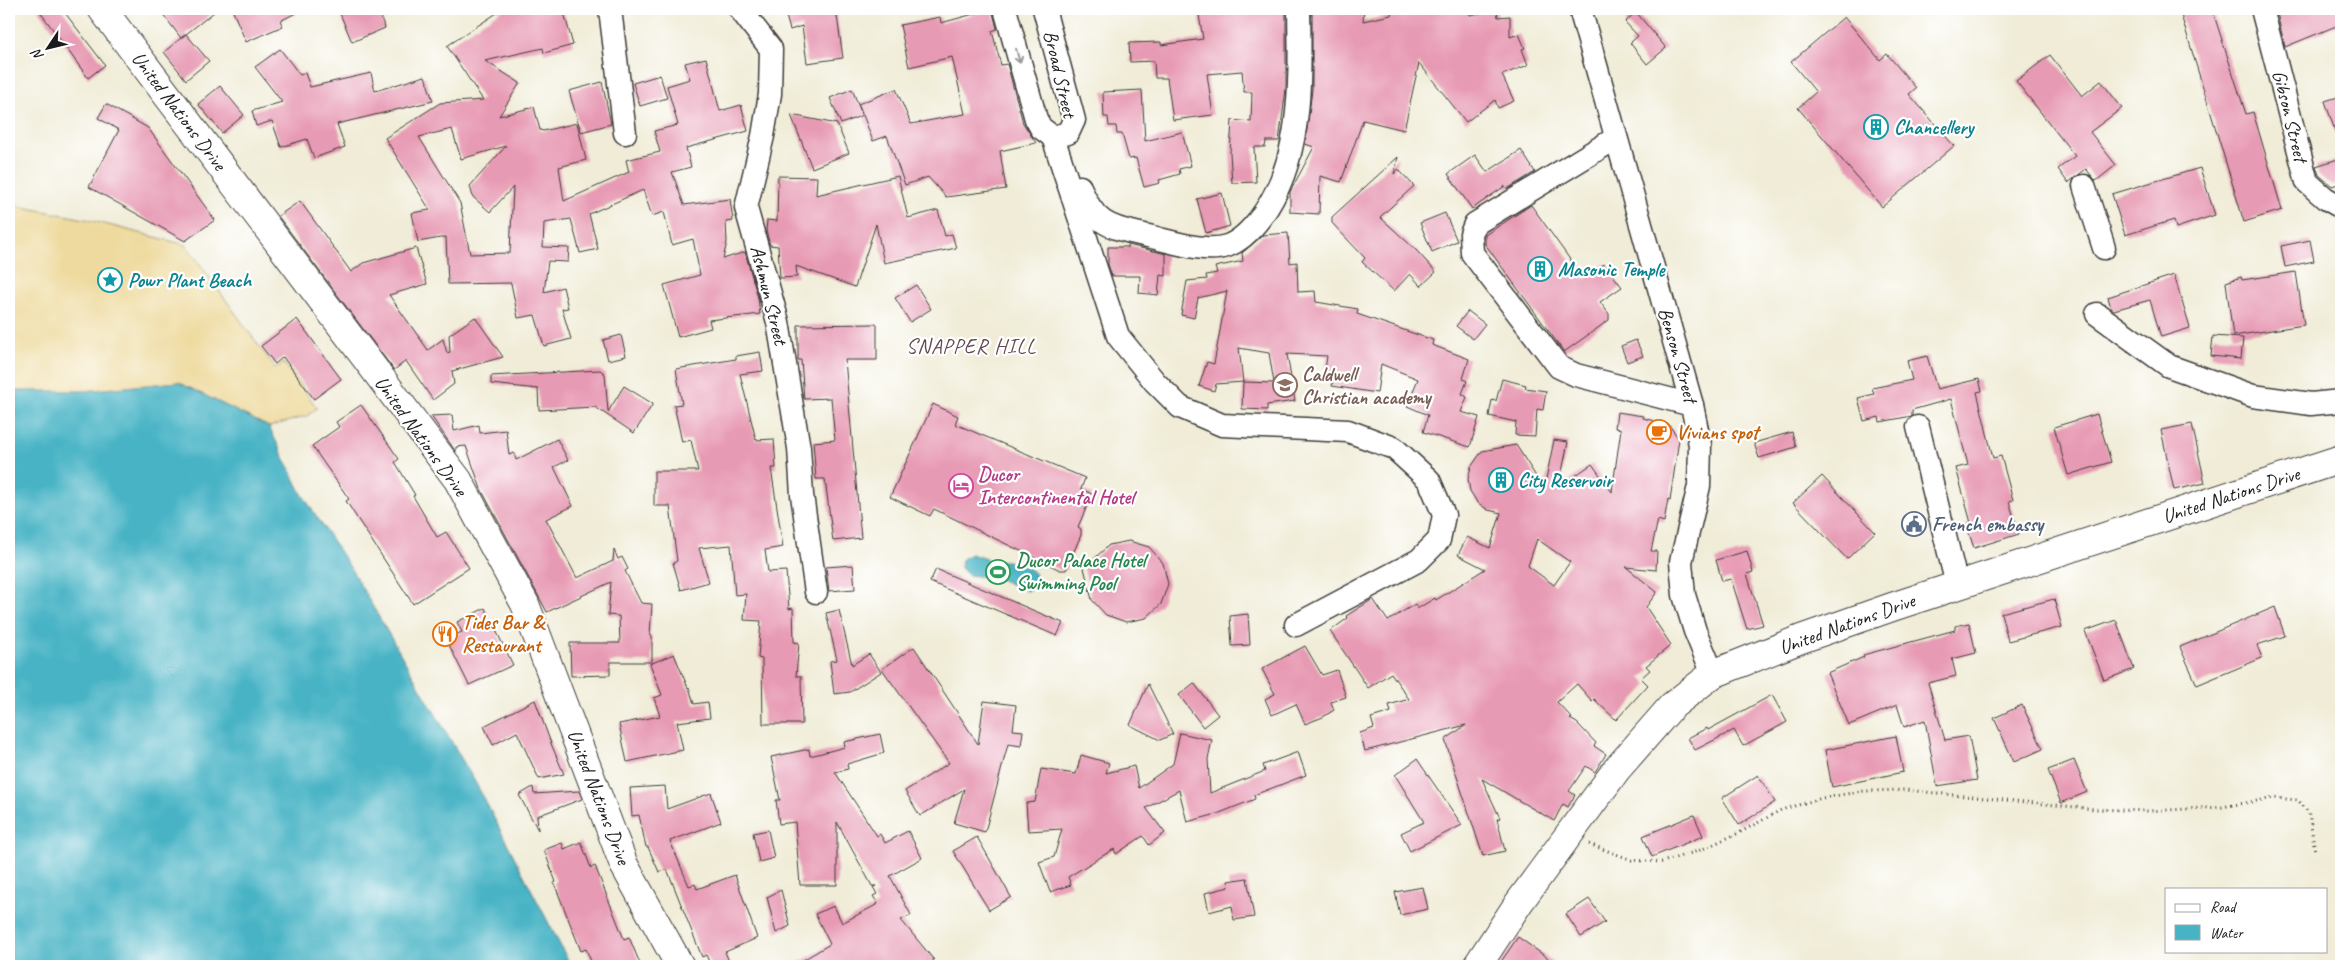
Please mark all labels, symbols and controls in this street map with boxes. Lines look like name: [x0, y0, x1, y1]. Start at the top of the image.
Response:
north arrow: [22, 22, 72, 72]
street label: Broad Street: [1038, 28, 1083, 122]
text: N: [27, 45, 47, 64]
street label: United Nations Drive: [126, 47, 233, 177]
one-way arrow: [1014, 47, 1023, 63]
street label: Gibson Street: [2267, 68, 2314, 168]
building icon: Chancellery: [1863, 114, 1889, 140]
place label: Chancellery: [1894, 115, 1975, 140]
street label: Ashmun Street: [745, 243, 794, 349]
building icon: Masonic Temple: [1527, 256, 1553, 282]
place label: Masonic Temple: [1558, 257, 1666, 282]
place icon: Powr Plant Beach: [97, 267, 123, 293]
place label: Powr Plant Beach: [128, 268, 253, 293]
street label: Benson Street: [1653, 305, 1704, 408]
district label: SNAPPER HILL: [906, 333, 1036, 359]
place label: Caldwell Christian academy: [1302, 362, 1433, 410]
street label: United Nations Drive: [369, 371, 474, 502]
school or university icon: Caldwell Christian academy: [1272, 372, 1298, 398]
cafe icon: Vivians spot: [1646, 419, 1672, 445]
place label: Vivians spot: [1676, 420, 1762, 445]
street label: United Nations Drive: [2159, 461, 2304, 529]
place label: Ducor Intercontinental Hotel: [978, 462, 1137, 510]
building icon: City Reservoir: [1488, 467, 1514, 493]
place label: City Reservoir: [1518, 468, 1615, 494]
hotel icon: Ducor Intercontinental Hotel: [948, 473, 974, 499]
public building icon: French embassy: [1901, 511, 1927, 537]
place label: French embassy: [1932, 512, 2045, 537]
place label: Ducor Palace Hotel Swimming Pool: [1016, 548, 1149, 596]
sports icon: Ducor Palace Hotel Swimming Pool: [985, 559, 1011, 585]
street label: United Nations Drive: [1776, 587, 1920, 660]
place label: Tides Bar & Restaurant: [462, 610, 546, 658]
restaurant icon: Tides Bar & Restaurant: [432, 621, 458, 647]
street label: United Nations Drive: [562, 726, 637, 869]
legend: [2165, 888, 2328, 952]
text: Road: [2210, 898, 2237, 917]
text: Water: [2210, 924, 2244, 943]

